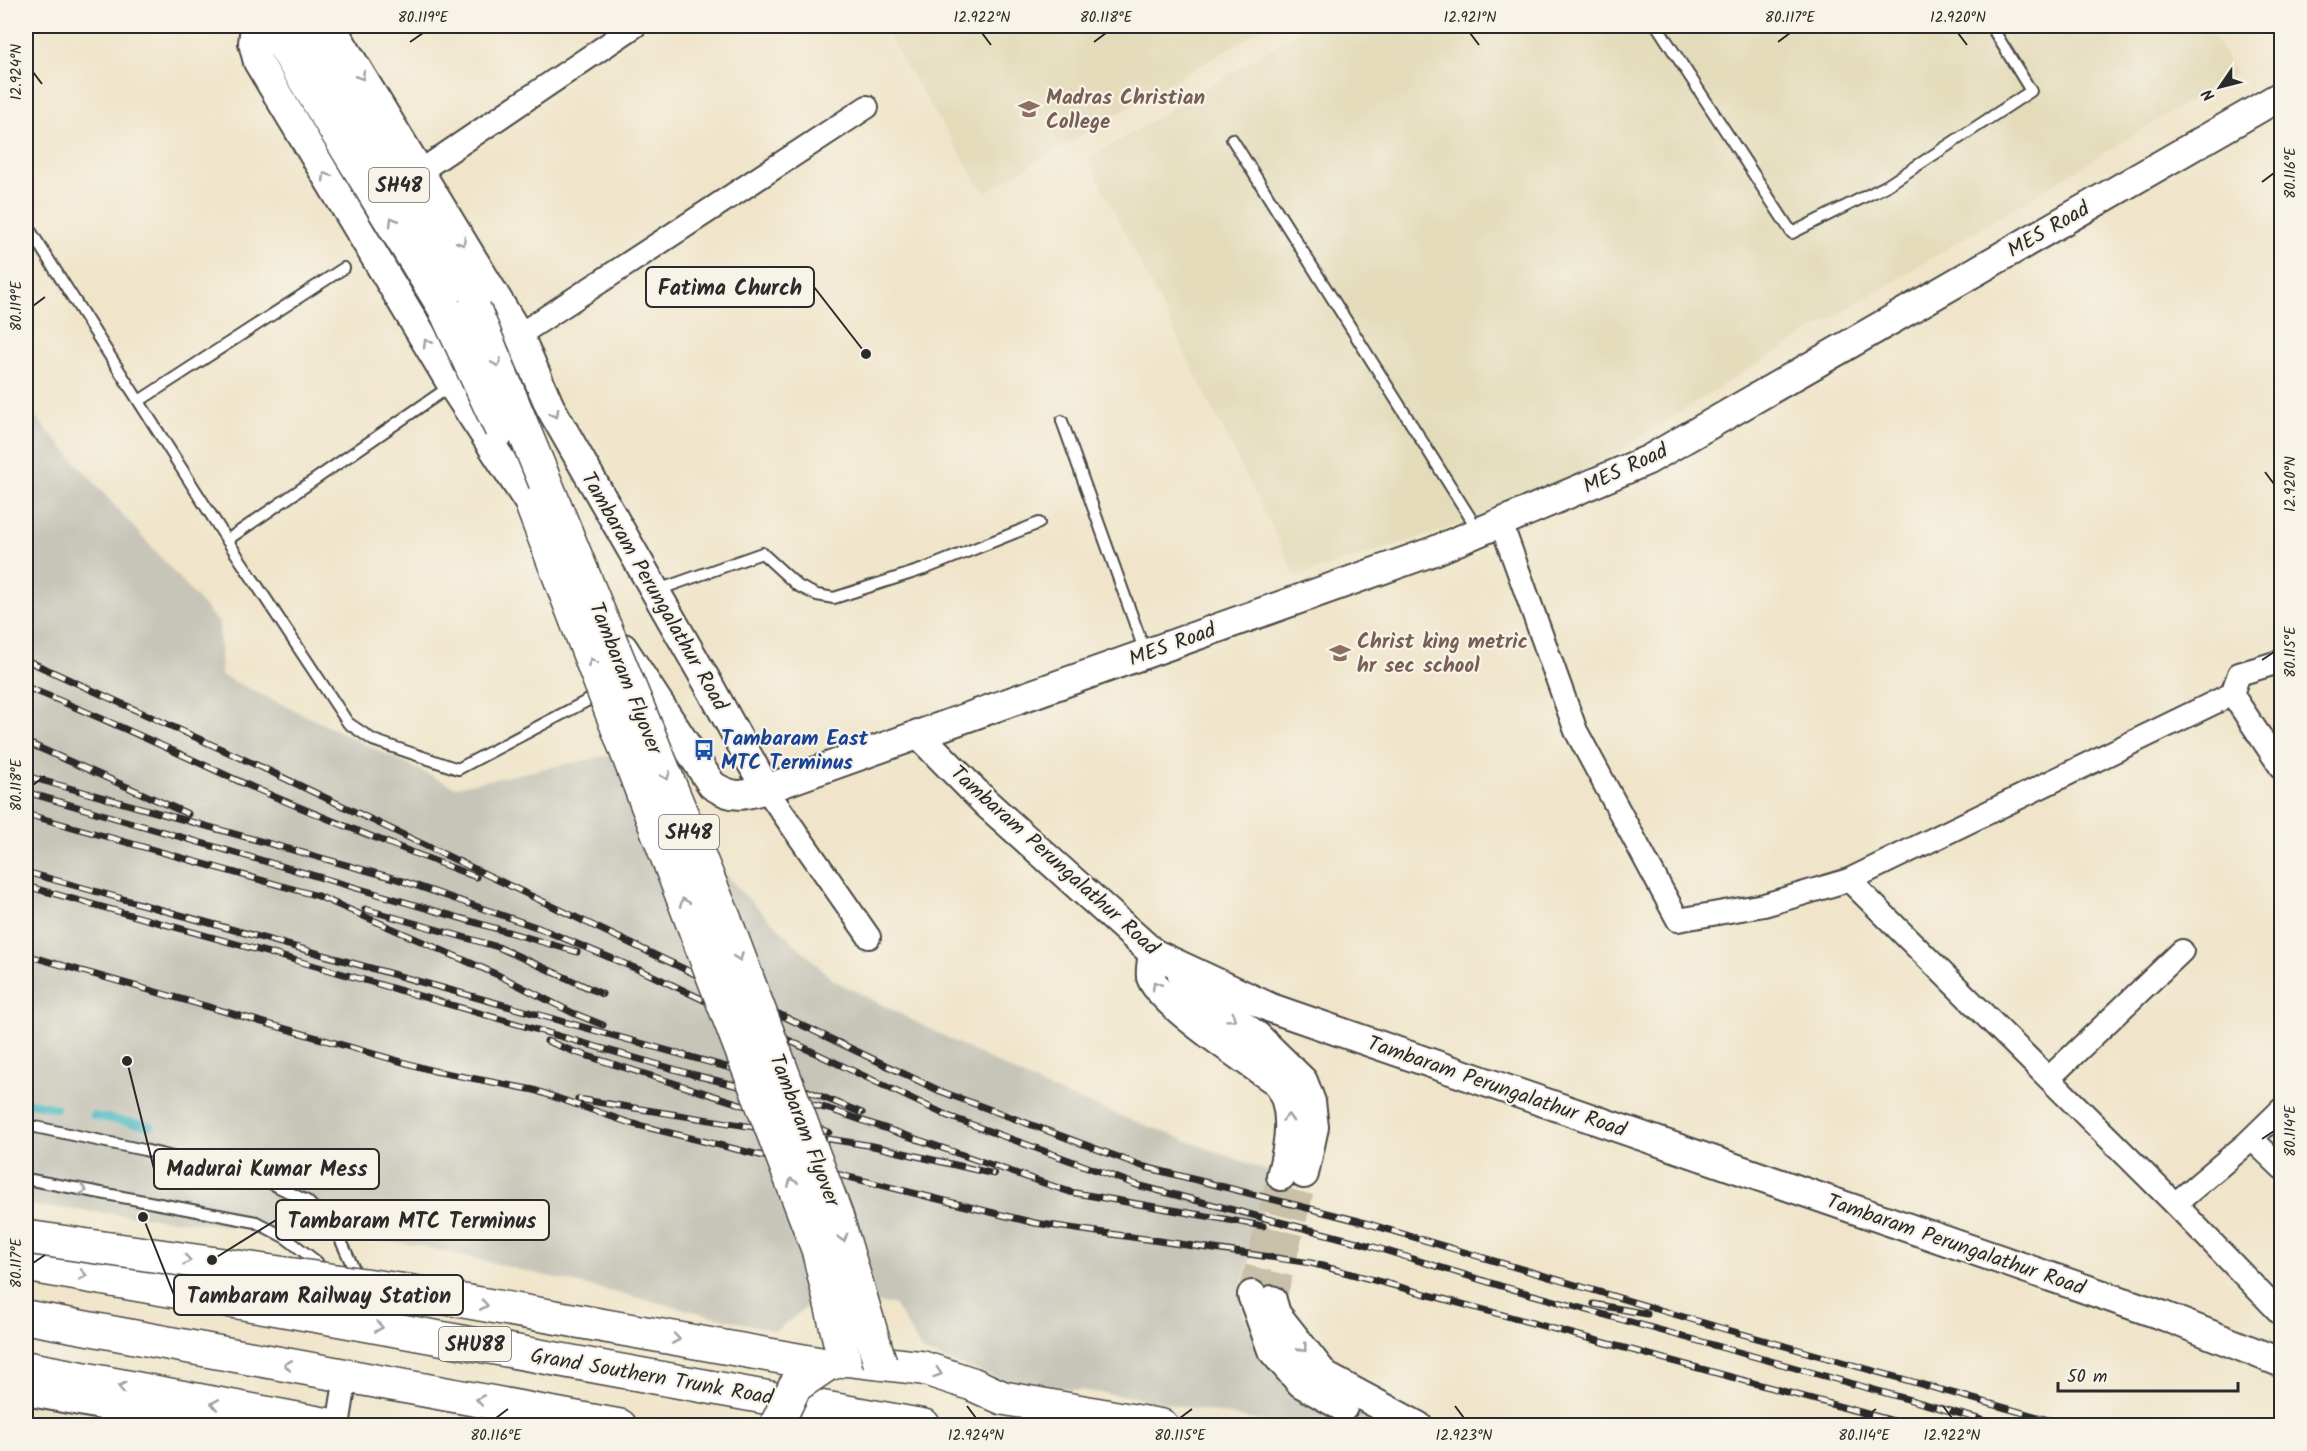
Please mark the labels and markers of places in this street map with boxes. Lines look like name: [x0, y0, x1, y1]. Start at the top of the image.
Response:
place label: Madras Christian College: [1046, 82, 1205, 139]
school or university icon: Madras Christian College: [1017, 97, 1041, 121]
callout: Fatima Church: [646, 267, 814, 307]
place label: Christ king metric hr sec school: [1357, 626, 1528, 683]
school or university icon: Christ king metric hr sec school: [1328, 641, 1352, 665]
place label: Tambaram East MTC Terminus: [721, 723, 869, 780]
bus stop icon: Tambaram East MTC Terminus: [692, 738, 716, 762]
callout: Madurai Kumar Mess: [154, 1149, 379, 1189]
callout: Tambaram MTC Terminus: [276, 1200, 549, 1240]
callout: Tambaram Railway Station: [174, 1275, 463, 1315]

